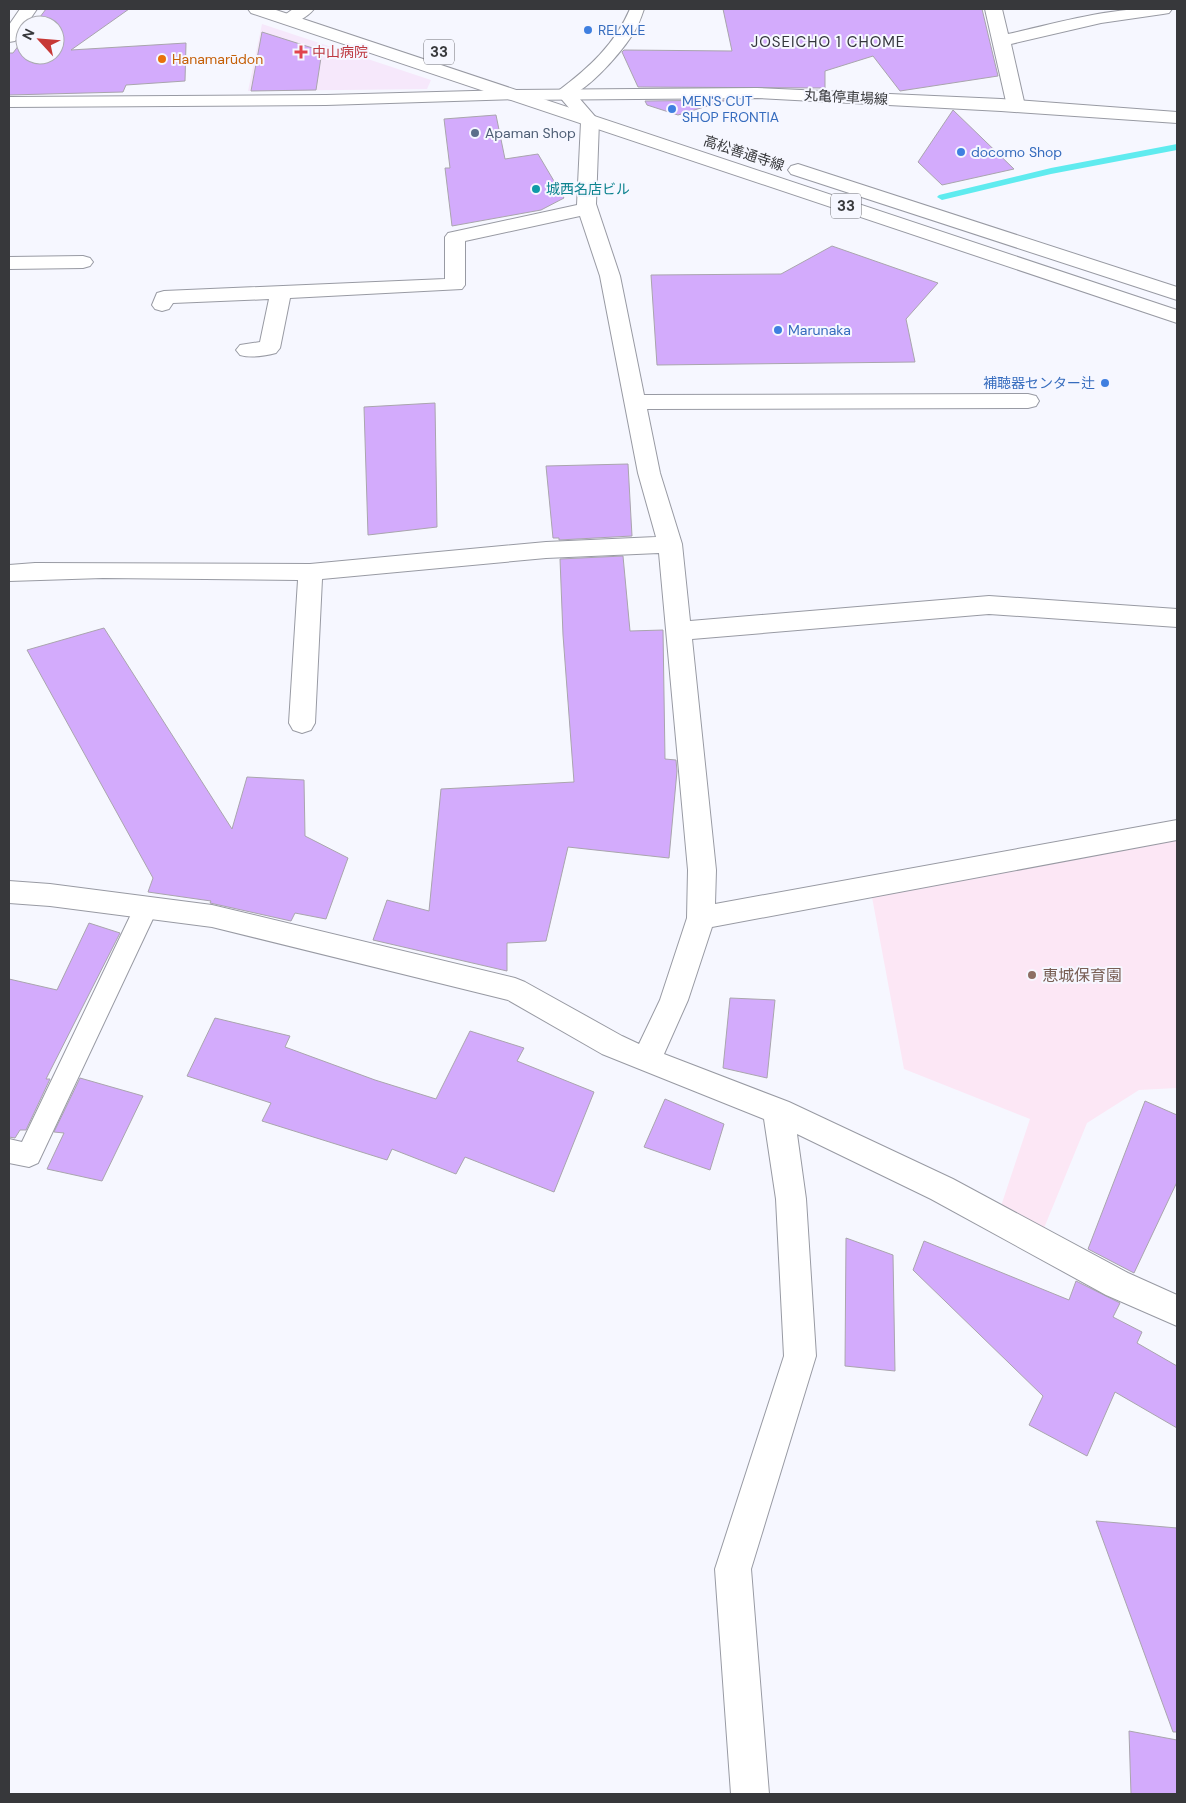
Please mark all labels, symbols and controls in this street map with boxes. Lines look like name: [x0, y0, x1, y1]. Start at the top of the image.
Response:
north arrow: [15, 15, 65, 65]
place label: RELXLE: [598, 21, 645, 39]
marker: RELXLE: [582, 24, 594, 36]
text: N: [18, 26, 39, 43]
district label: JOSEICHO 1 CHOME: [751, 32, 905, 52]
road number: 33: [424, 40, 454, 64]
place label: 中山病院: [312, 43, 368, 61]
marker: 中山病院: [294, 45, 308, 59]
place label: Hanamarūdon: [172, 50, 263, 68]
marker: Hanamarūdon: [156, 53, 168, 65]
street label: 丸亀停車場線: [804, 86, 888, 108]
place label: MEN'S CUT SHOP FRONTIA: [682, 92, 779, 126]
marker: MEN'S CUT SHOP FRONTIA: [666, 103, 678, 115]
place label: Apaman Shop: [485, 124, 576, 142]
marker: Apaman Shop: [469, 127, 481, 139]
street label: 高松善通寺線: [701, 131, 787, 175]
place label: docomo Shop: [971, 143, 1062, 161]
marker: docomo Shop: [955, 146, 967, 158]
place label: 城西名店ビル: [546, 180, 630, 198]
marker: 城西名店ビル: [530, 183, 542, 195]
road number: 33: [831, 194, 861, 218]
place label: Marunaka: [788, 321, 851, 339]
marker: Marunaka: [772, 324, 784, 336]
place label: 補聴器センター辻: [983, 374, 1095, 392]
marker: 補聴器センター辻: [1099, 377, 1111, 389]
place label: 恵城保育園: [1042, 965, 1122, 986]
marker: 恵城保育園: [1026, 969, 1038, 981]

